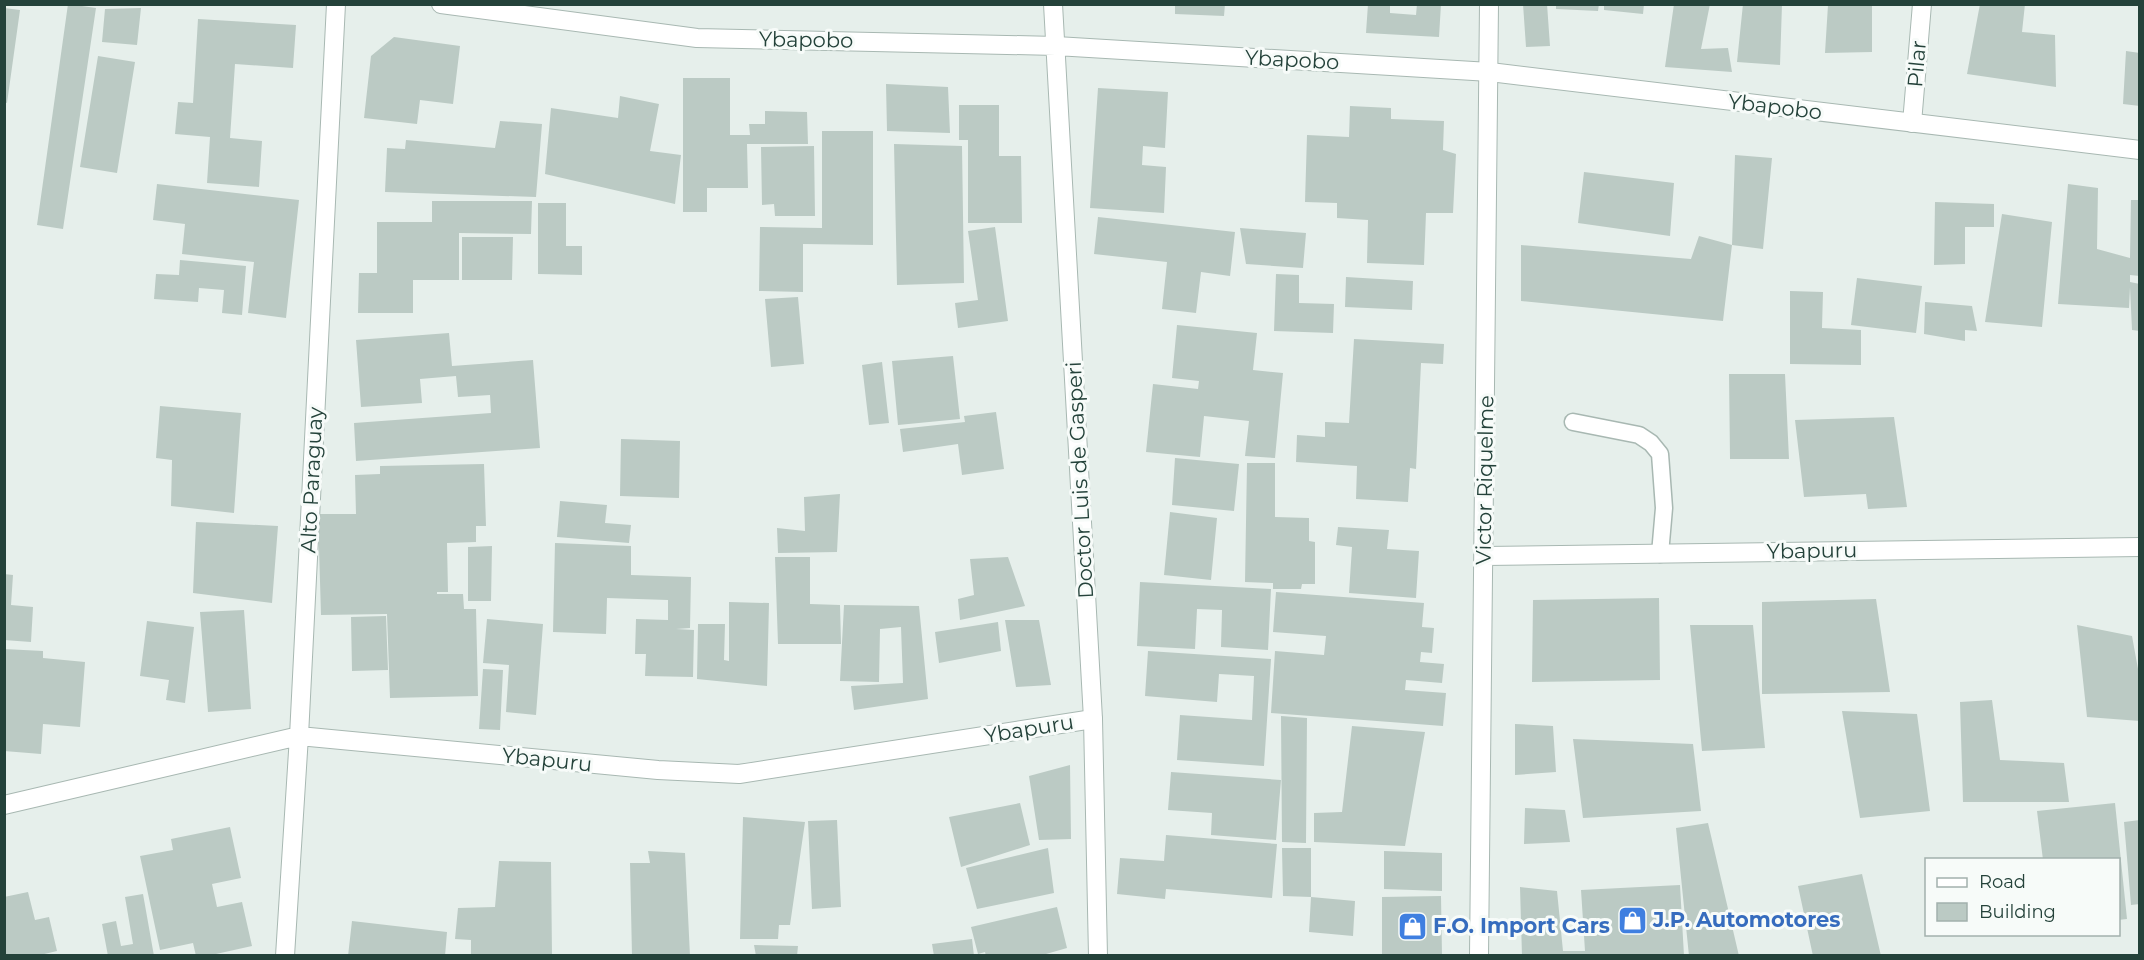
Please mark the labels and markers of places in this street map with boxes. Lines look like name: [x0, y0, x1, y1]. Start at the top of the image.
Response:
shop icon: J.P. Automotores: [1616, 904, 1648, 936]
place label: J.P. Automotores: [1652, 907, 1841, 932]
shop icon: F.O. Import Cars: [1396, 910, 1428, 942]
place label: F.O. Import Cars: [1433, 913, 1610, 938]

